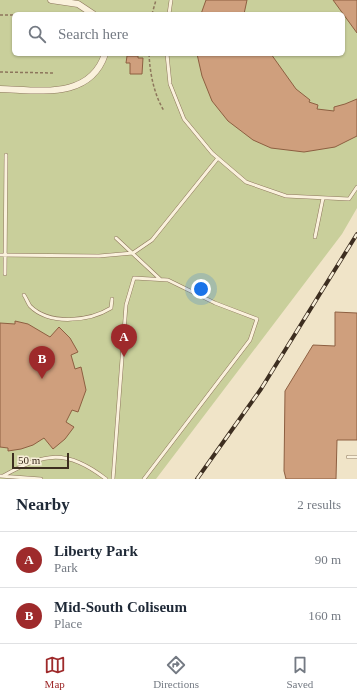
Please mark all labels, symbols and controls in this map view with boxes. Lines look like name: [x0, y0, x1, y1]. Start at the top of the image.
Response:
search box: [12, 12, 345, 56]
icon: search: [26, 23, 48, 45]
text: Search here: [58, 26, 128, 42]
your location: [191, 279, 211, 299]
pin: A: [111, 324, 137, 357]
pin: B: [29, 346, 55, 379]
scale bar: [12, 451, 69, 470]
text: 50 m: [18, 454, 40, 466]
text: Nearby: [16, 495, 70, 514]
text: 2 results: [297, 497, 341, 512]
text: Liberty Park: [54, 543, 138, 559]
text: A: [24, 552, 34, 567]
text: 90 m: [315, 552, 341, 567]
text: Park: [54, 560, 78, 575]
text: Mid-South Coliseum: [54, 599, 187, 615]
text: B: [25, 608, 33, 623]
text: 160 m: [308, 608, 341, 623]
text: Place: [54, 616, 82, 631]
tab: Map: [44, 654, 66, 690]
tab: Directions: [153, 654, 199, 690]
tab: Saved: [286, 654, 313, 690]

